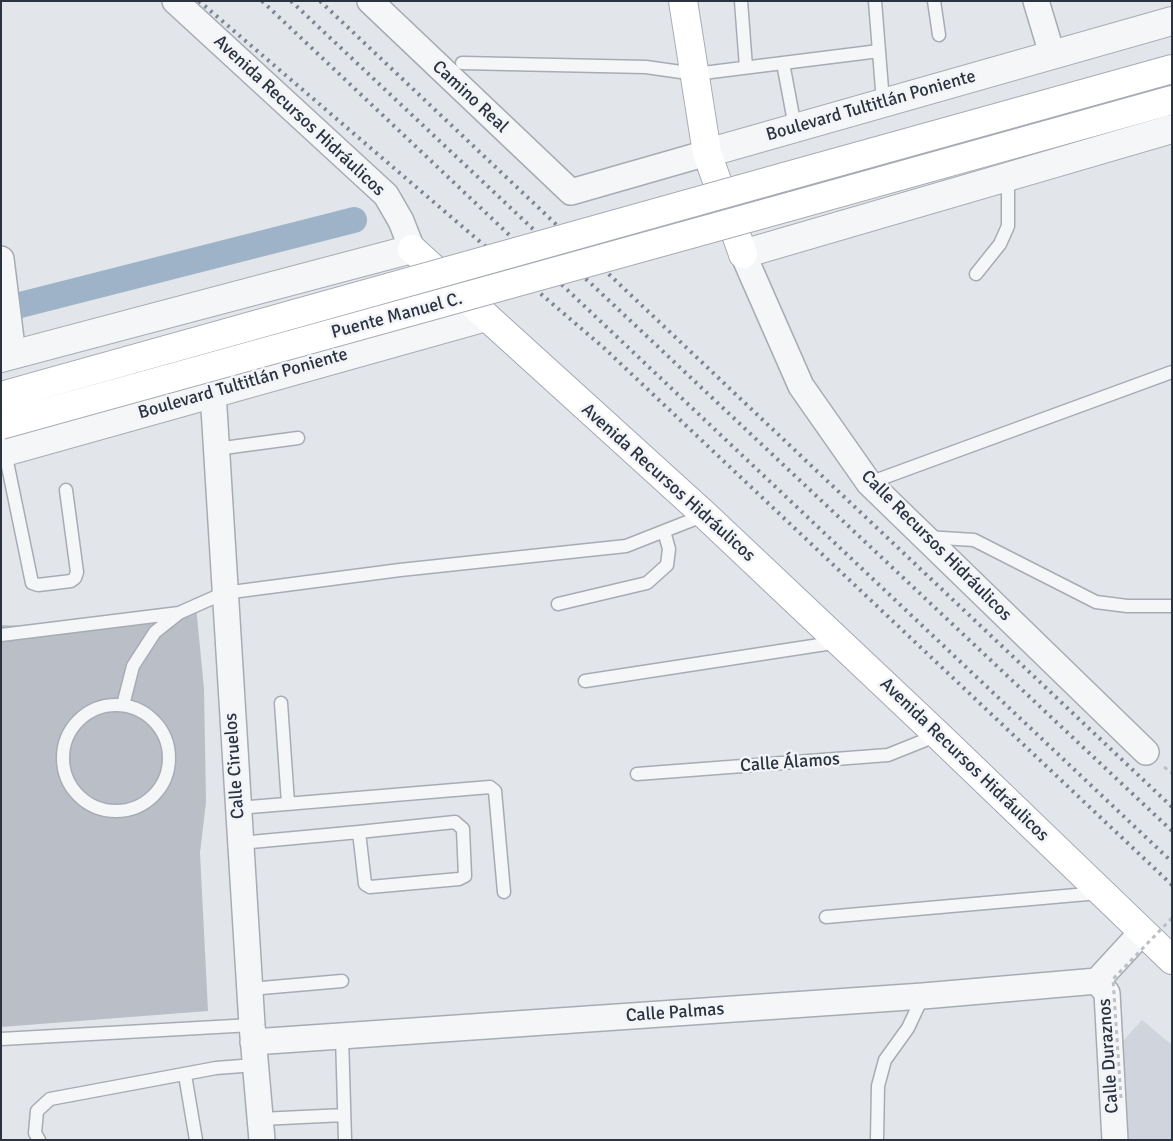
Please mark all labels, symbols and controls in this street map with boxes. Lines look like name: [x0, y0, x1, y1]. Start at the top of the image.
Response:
street label: Avenida Recursos Hidráulicos: [209, 31, 389, 201]
street label: Camino Real: [427, 56, 513, 138]
street label: Boulevard Tultitlán Poniente: [764, 66, 978, 146]
street label: Puente Manuel C.: [329, 288, 465, 344]
street label: Boulevard Tultitlán Poniente: [136, 344, 350, 424]
street label: Avenida Recursos Hidráulicos: [577, 399, 759, 567]
street label: Calle Recursos Hidráulicos: [856, 466, 1016, 626]
street label: Avenida Recursos Hidráulicos: [875, 674, 1053, 846]
street label: Calle Ciruelos: [221, 712, 249, 820]
street label: Calle Álamos: [739, 749, 841, 777]
street label: Calle Duraznos: [1094, 998, 1124, 1114]
street label: Calle Palmas: [625, 999, 725, 1027]

